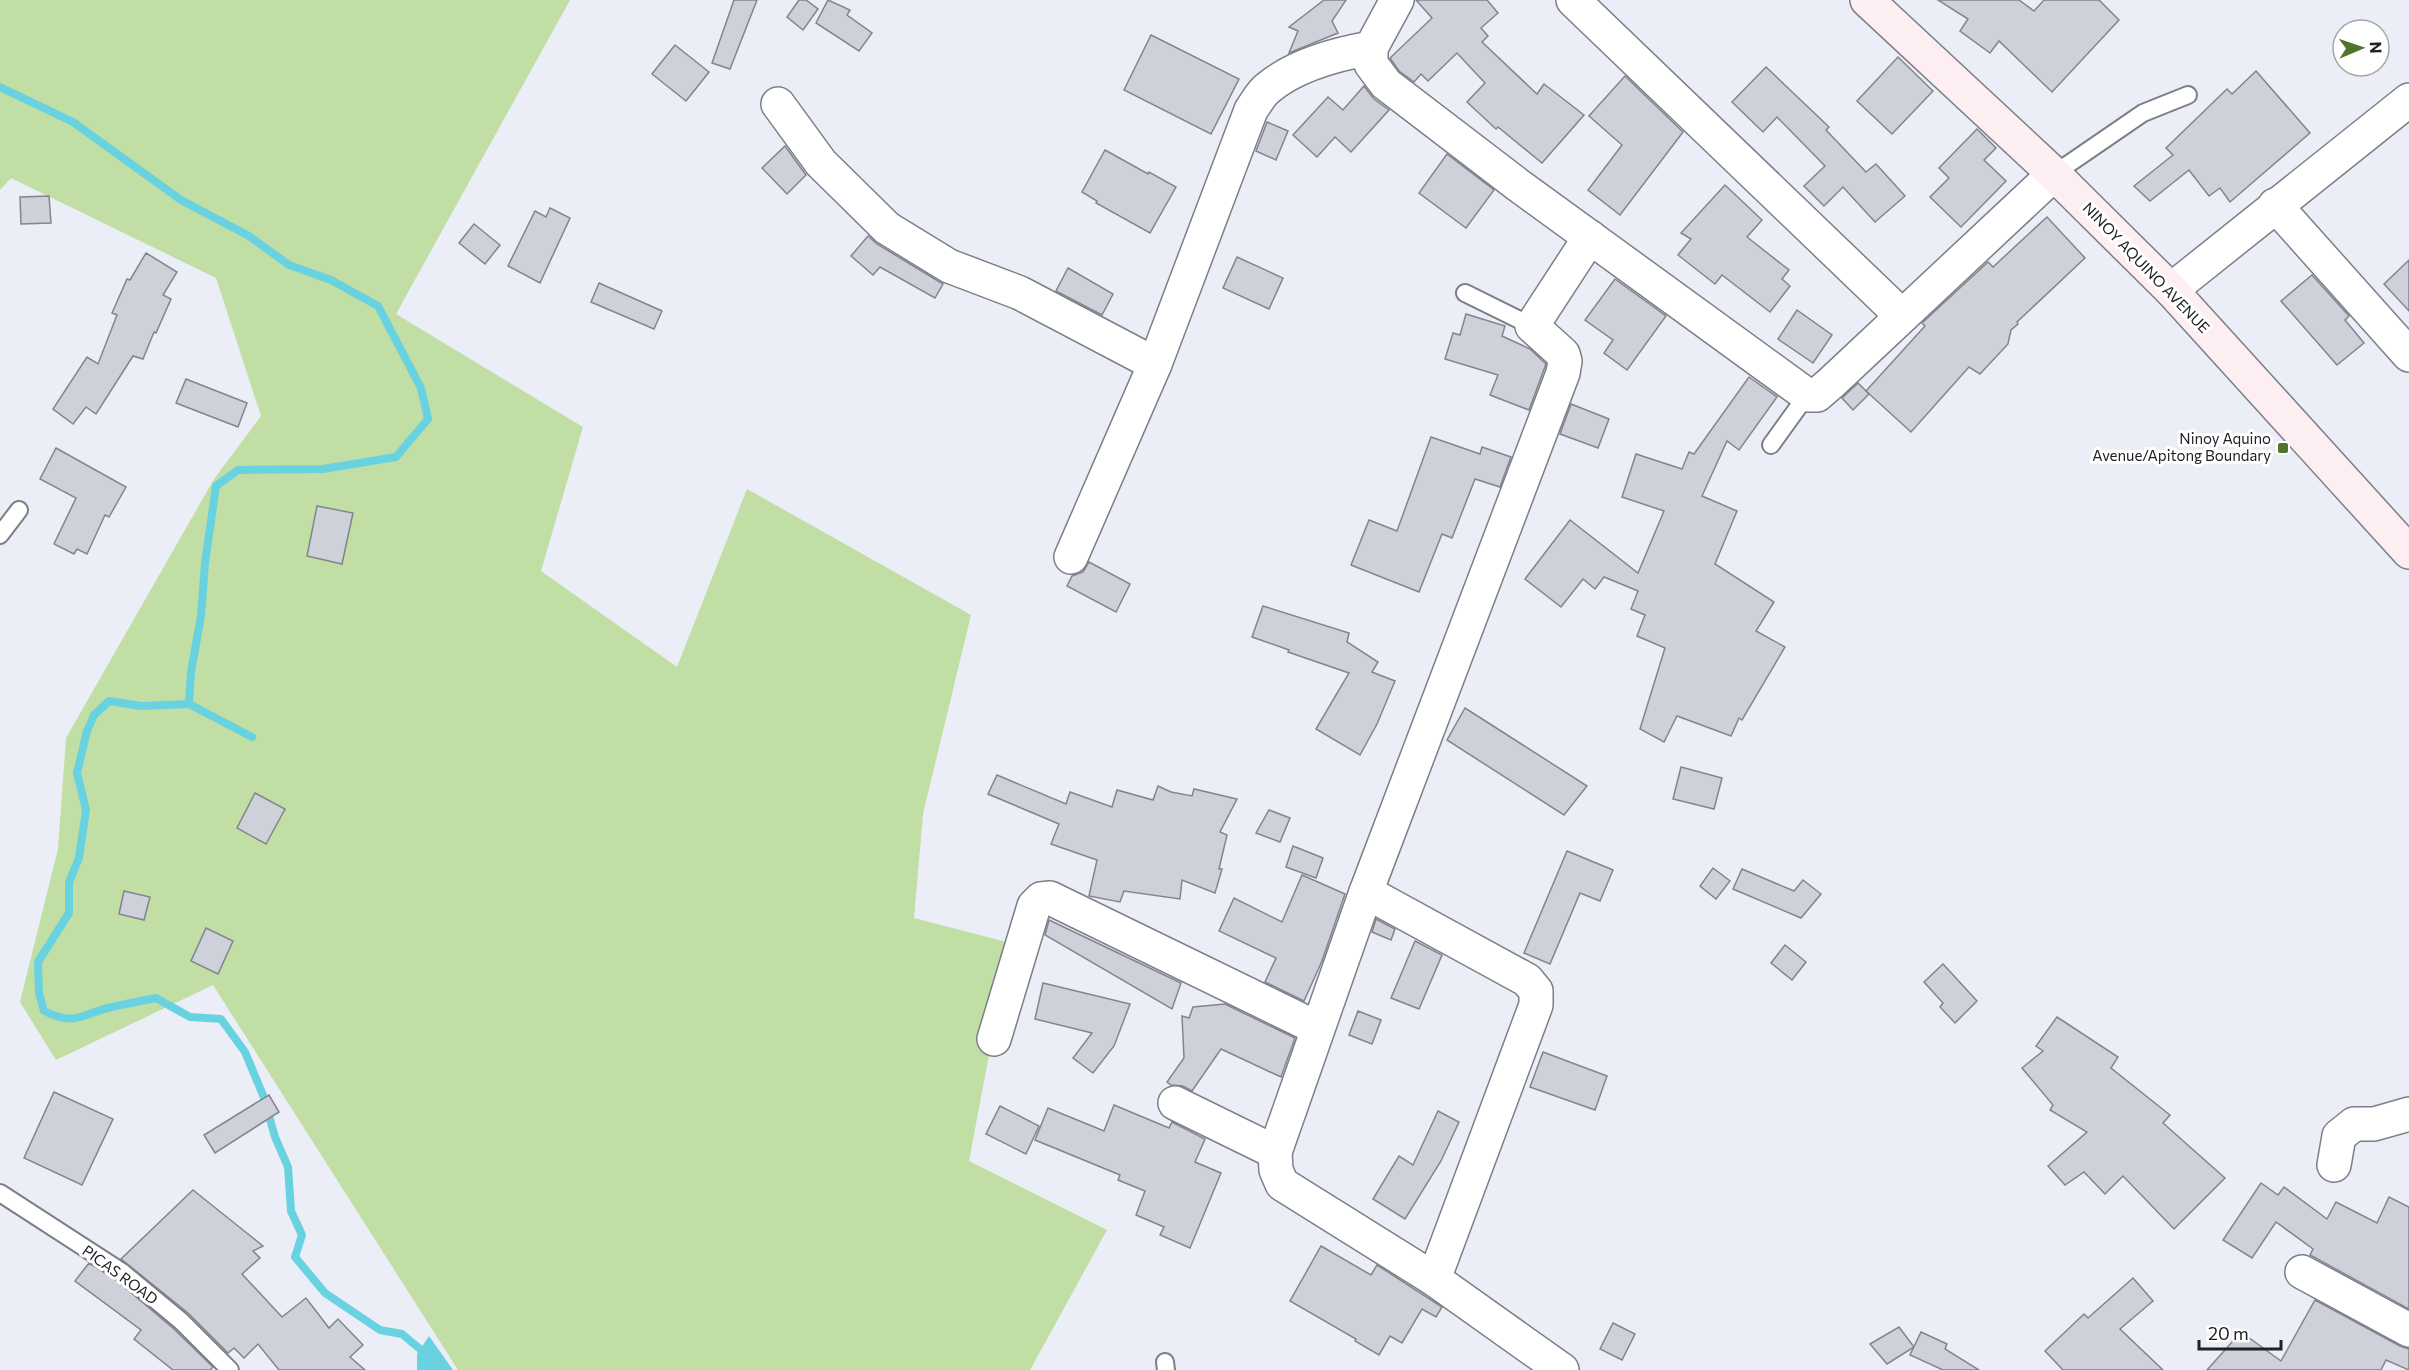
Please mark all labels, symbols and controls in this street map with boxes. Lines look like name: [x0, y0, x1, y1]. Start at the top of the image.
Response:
north arrow: [2331, 18, 2391, 78]
text: N: [2367, 41, 2386, 54]
street label: NINOY AQUINO AVENUE: [2080, 198, 2214, 336]
place label: Ninoy Aquino Avenue/Apitong Boundary: [2092, 429, 2271, 464]
marker: Ninoy Aquino Avenue/Apitong Boundary: [2276, 441, 2290, 455]
street label: PICAS ROAD: [79, 1241, 162, 1308]
scale bar: [2199, 1313, 2282, 1351]
text: 20 m: [2208, 1322, 2249, 1344]

